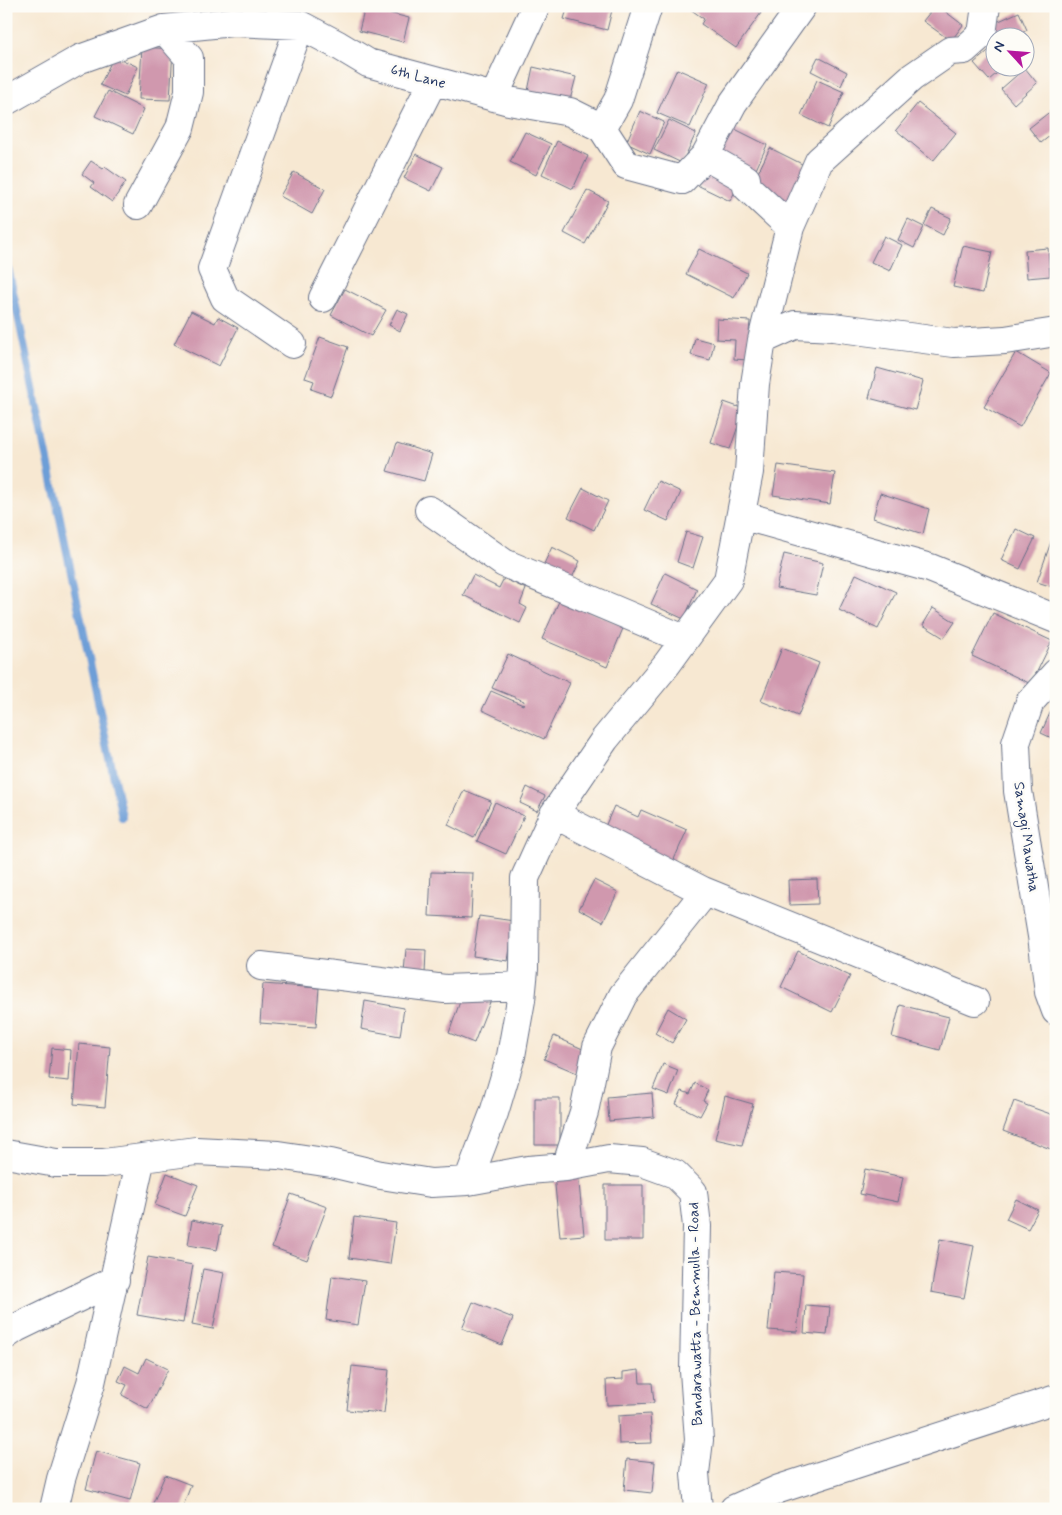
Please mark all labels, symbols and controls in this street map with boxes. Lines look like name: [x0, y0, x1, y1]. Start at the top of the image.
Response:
north arrow: [984, 28, 1034, 78]
text: N: [989, 39, 1009, 55]
street label: 6th Lane: [388, 60, 448, 94]
street label: Samagi Mawatha: [1007, 781, 1044, 894]
street label: Bandarawatta - Bemmulla - Road: [684, 1202, 708, 1426]

